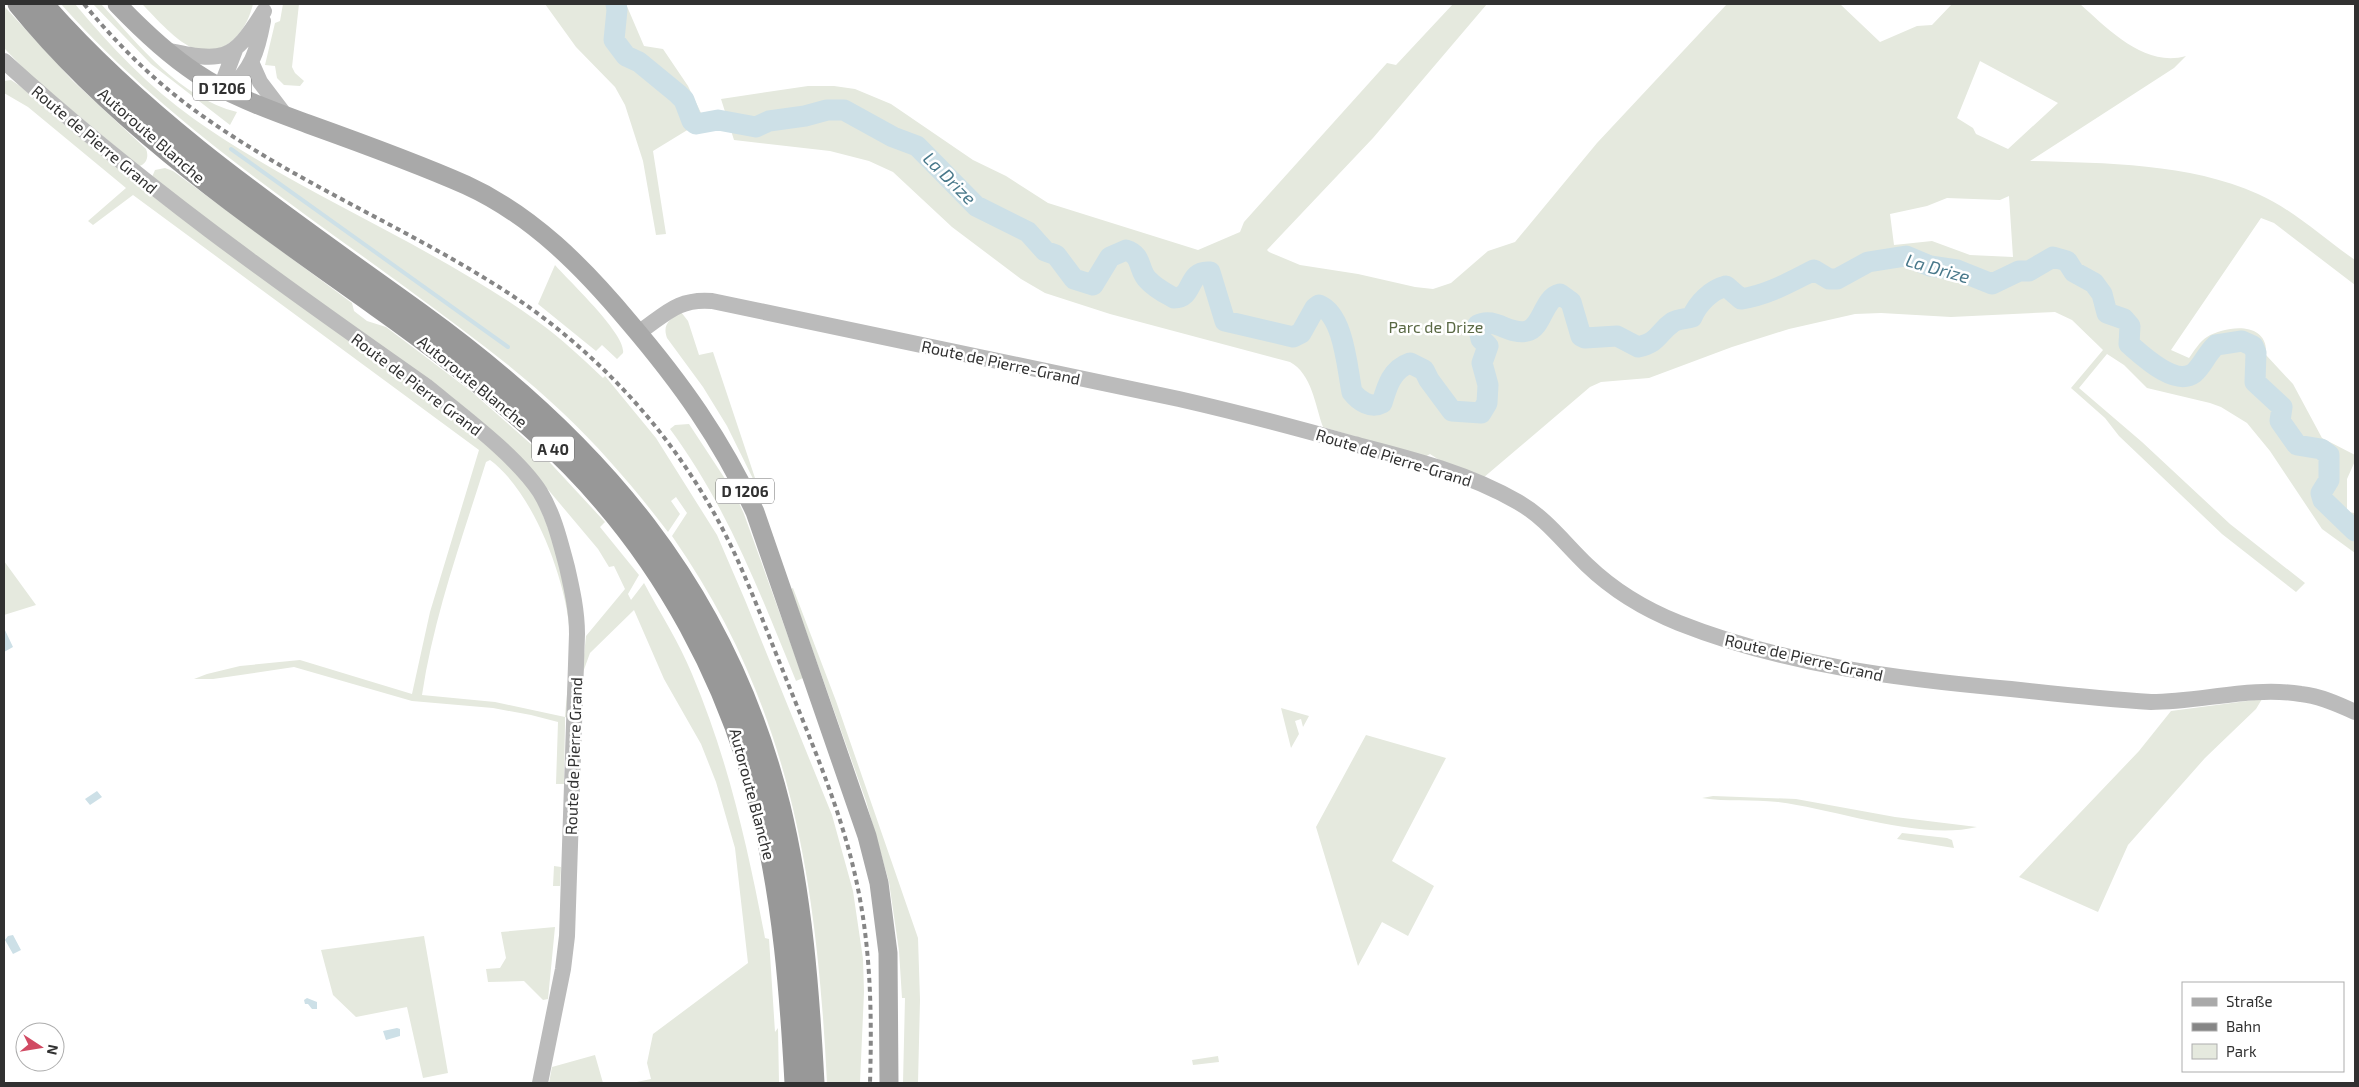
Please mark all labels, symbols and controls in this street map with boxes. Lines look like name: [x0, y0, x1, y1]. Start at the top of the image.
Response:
road number: D 1206: [193, 76, 251, 100]
street label: Route de Pierre Grand: [28, 81, 162, 197]
street label: Autoroute Blanche: [95, 83, 209, 187]
water label: La Drize: [919, 147, 981, 209]
water label: La Drize: [1903, 248, 1973, 288]
park label: Parc de Drize: [1389, 317, 1483, 336]
street label: Route de Pierre Grand: [348, 329, 486, 439]
street label: Autoroute Blanche: [414, 331, 532, 431]
street label: Route de Pierre-Grand: [920, 336, 1082, 388]
street label: Route de Pierre-Grand: [1314, 424, 1474, 490]
road number: A 40: [532, 436, 574, 462]
road number: D 1206: [716, 478, 774, 504]
street label: Route de Pierre-Grand: [1723, 630, 1885, 684]
street label: Route de Pierre Grand: [561, 677, 585, 835]
street label: Autoroute Blanche: [726, 726, 780, 862]
legend: [2182, 982, 2344, 1072]
text: Straße: [2226, 992, 2272, 1010]
text: Bahn: [2226, 1017, 2261, 1035]
north arrow: [15, 1022, 65, 1072]
text: Park: [2226, 1042, 2257, 1060]
text: N: [44, 1043, 63, 1057]

